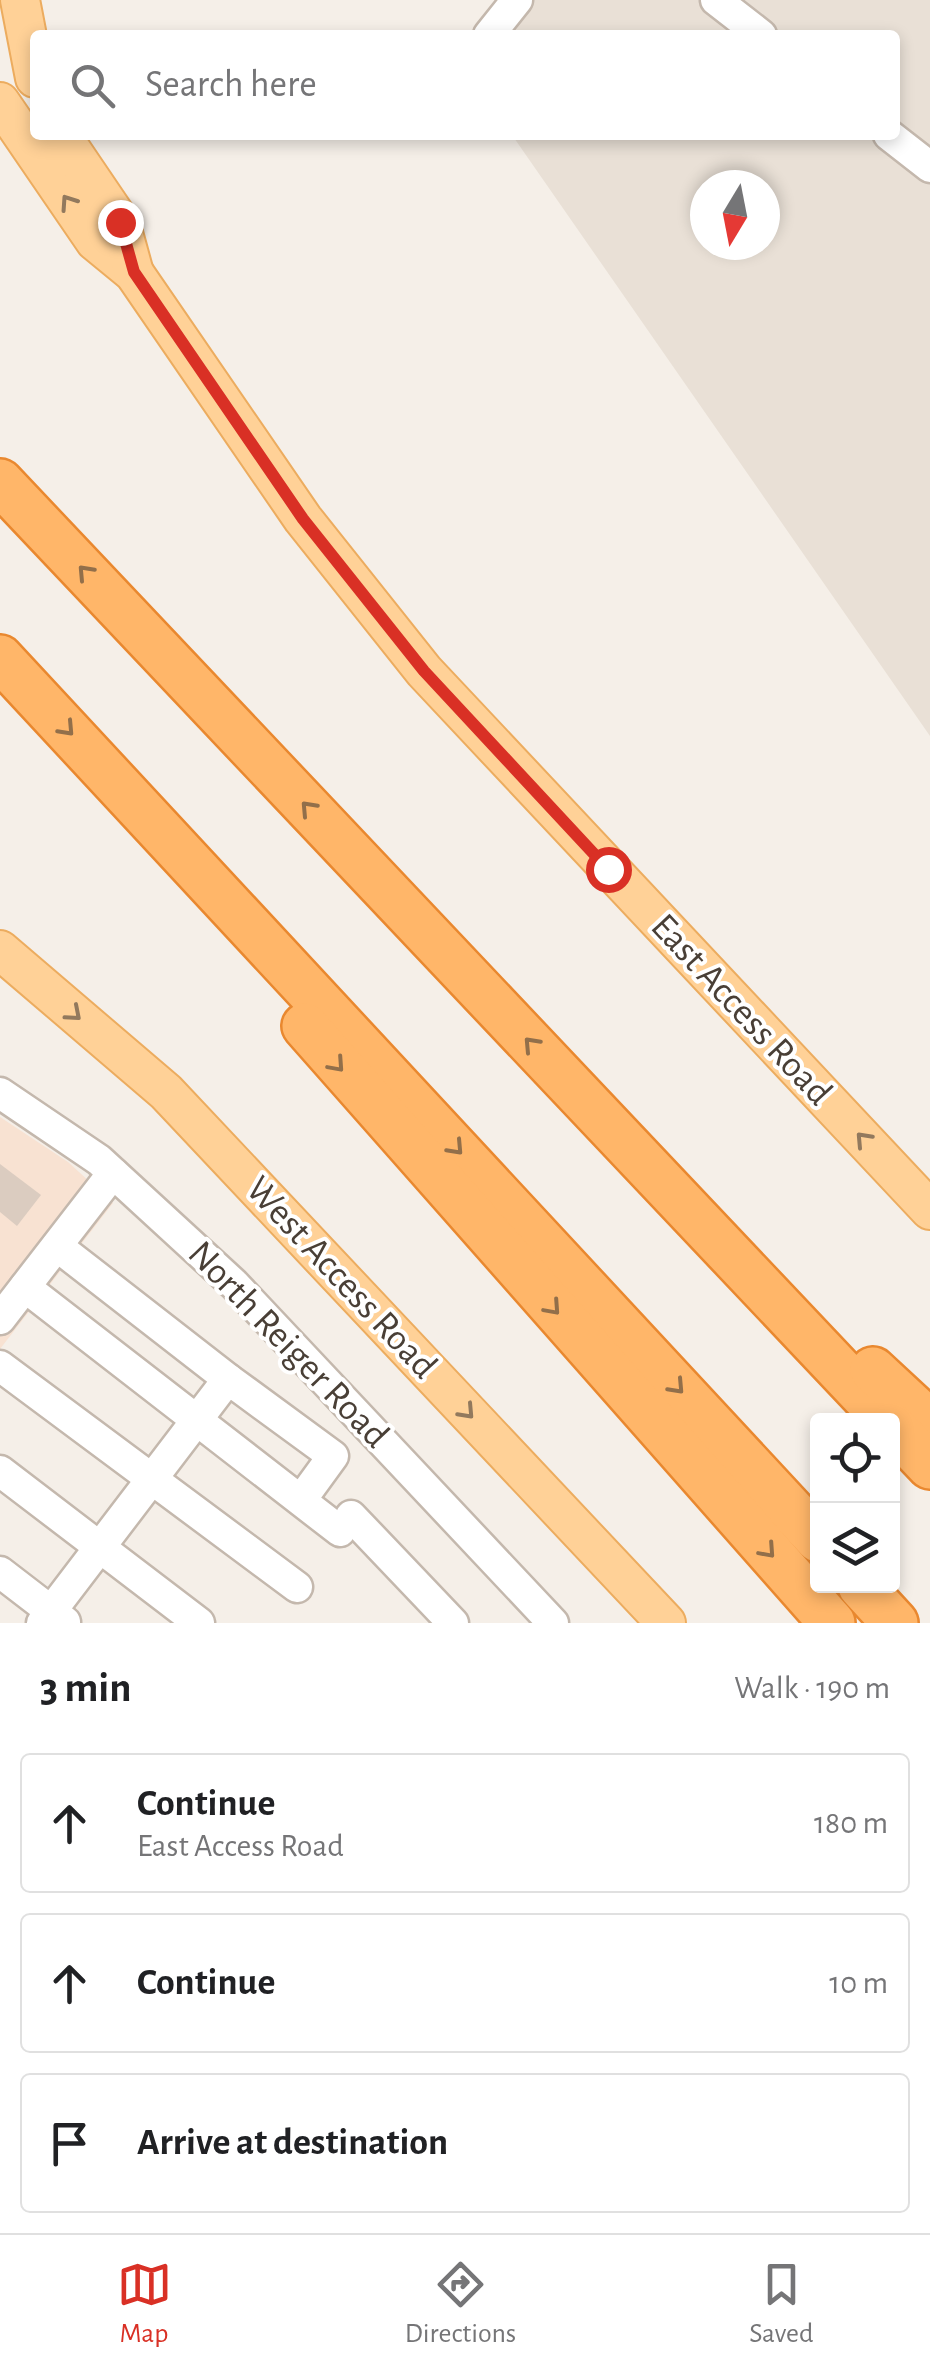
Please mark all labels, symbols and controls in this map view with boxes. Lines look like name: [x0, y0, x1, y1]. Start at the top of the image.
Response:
search box: [30, 30, 900, 140]
icon: search: [65, 58, 120, 113]
text: Search here: [145, 66, 317, 104]
north arrow: [690, 170, 780, 260]
one-way arrow: [62, 195, 80, 214]
route end: [98, 200, 144, 246]
one-way arrow: [79, 565, 97, 584]
one-way arrow: [55, 717, 73, 735]
one-way arrow: [302, 801, 320, 820]
route start: [586, 847, 632, 893]
street label: East Access Road: [643, 907, 839, 1113]
one-way arrow: [62, 1002, 81, 1020]
one-way arrow: [525, 1038, 543, 1056]
one-way arrow: [325, 1053, 343, 1072]
one-way arrow: [857, 1132, 875, 1151]
one-way arrow: [444, 1136, 462, 1155]
street label: West Access Road: [238, 1170, 444, 1386]
street label: North Reiger Road: [180, 1235, 396, 1455]
one-way arrow: [541, 1296, 559, 1315]
one-way arrow: [665, 1375, 683, 1394]
one-way arrow: [455, 1400, 473, 1418]
map controls: [810, 1413, 900, 1593]
button: locate: [810, 1413, 900, 1503]
button: layers: [810, 1503, 900, 1593]
one-way arrow: [757, 1540, 775, 1558]
text: 3 min: [40, 1667, 132, 1709]
text: Walk · 190 m: [734, 1672, 890, 1704]
text: Continue: [137, 1785, 275, 1823]
icon: ahead: [42, 1796, 97, 1851]
text: 180 m: [814, 1807, 888, 1839]
text: East Access Road: [137, 1830, 344, 1862]
icon: ahead: [42, 1956, 97, 2011]
text: Continue: [137, 1964, 275, 2002]
text: 10 m: [829, 1967, 888, 1999]
icon: arrive: [42, 2116, 97, 2171]
text: Arrive at destination: [137, 2124, 448, 2162]
tab: Map: [117, 2257, 172, 2351]
tab: Directions: [405, 2257, 516, 2351]
tab: Saved: [749, 2257, 813, 2351]

